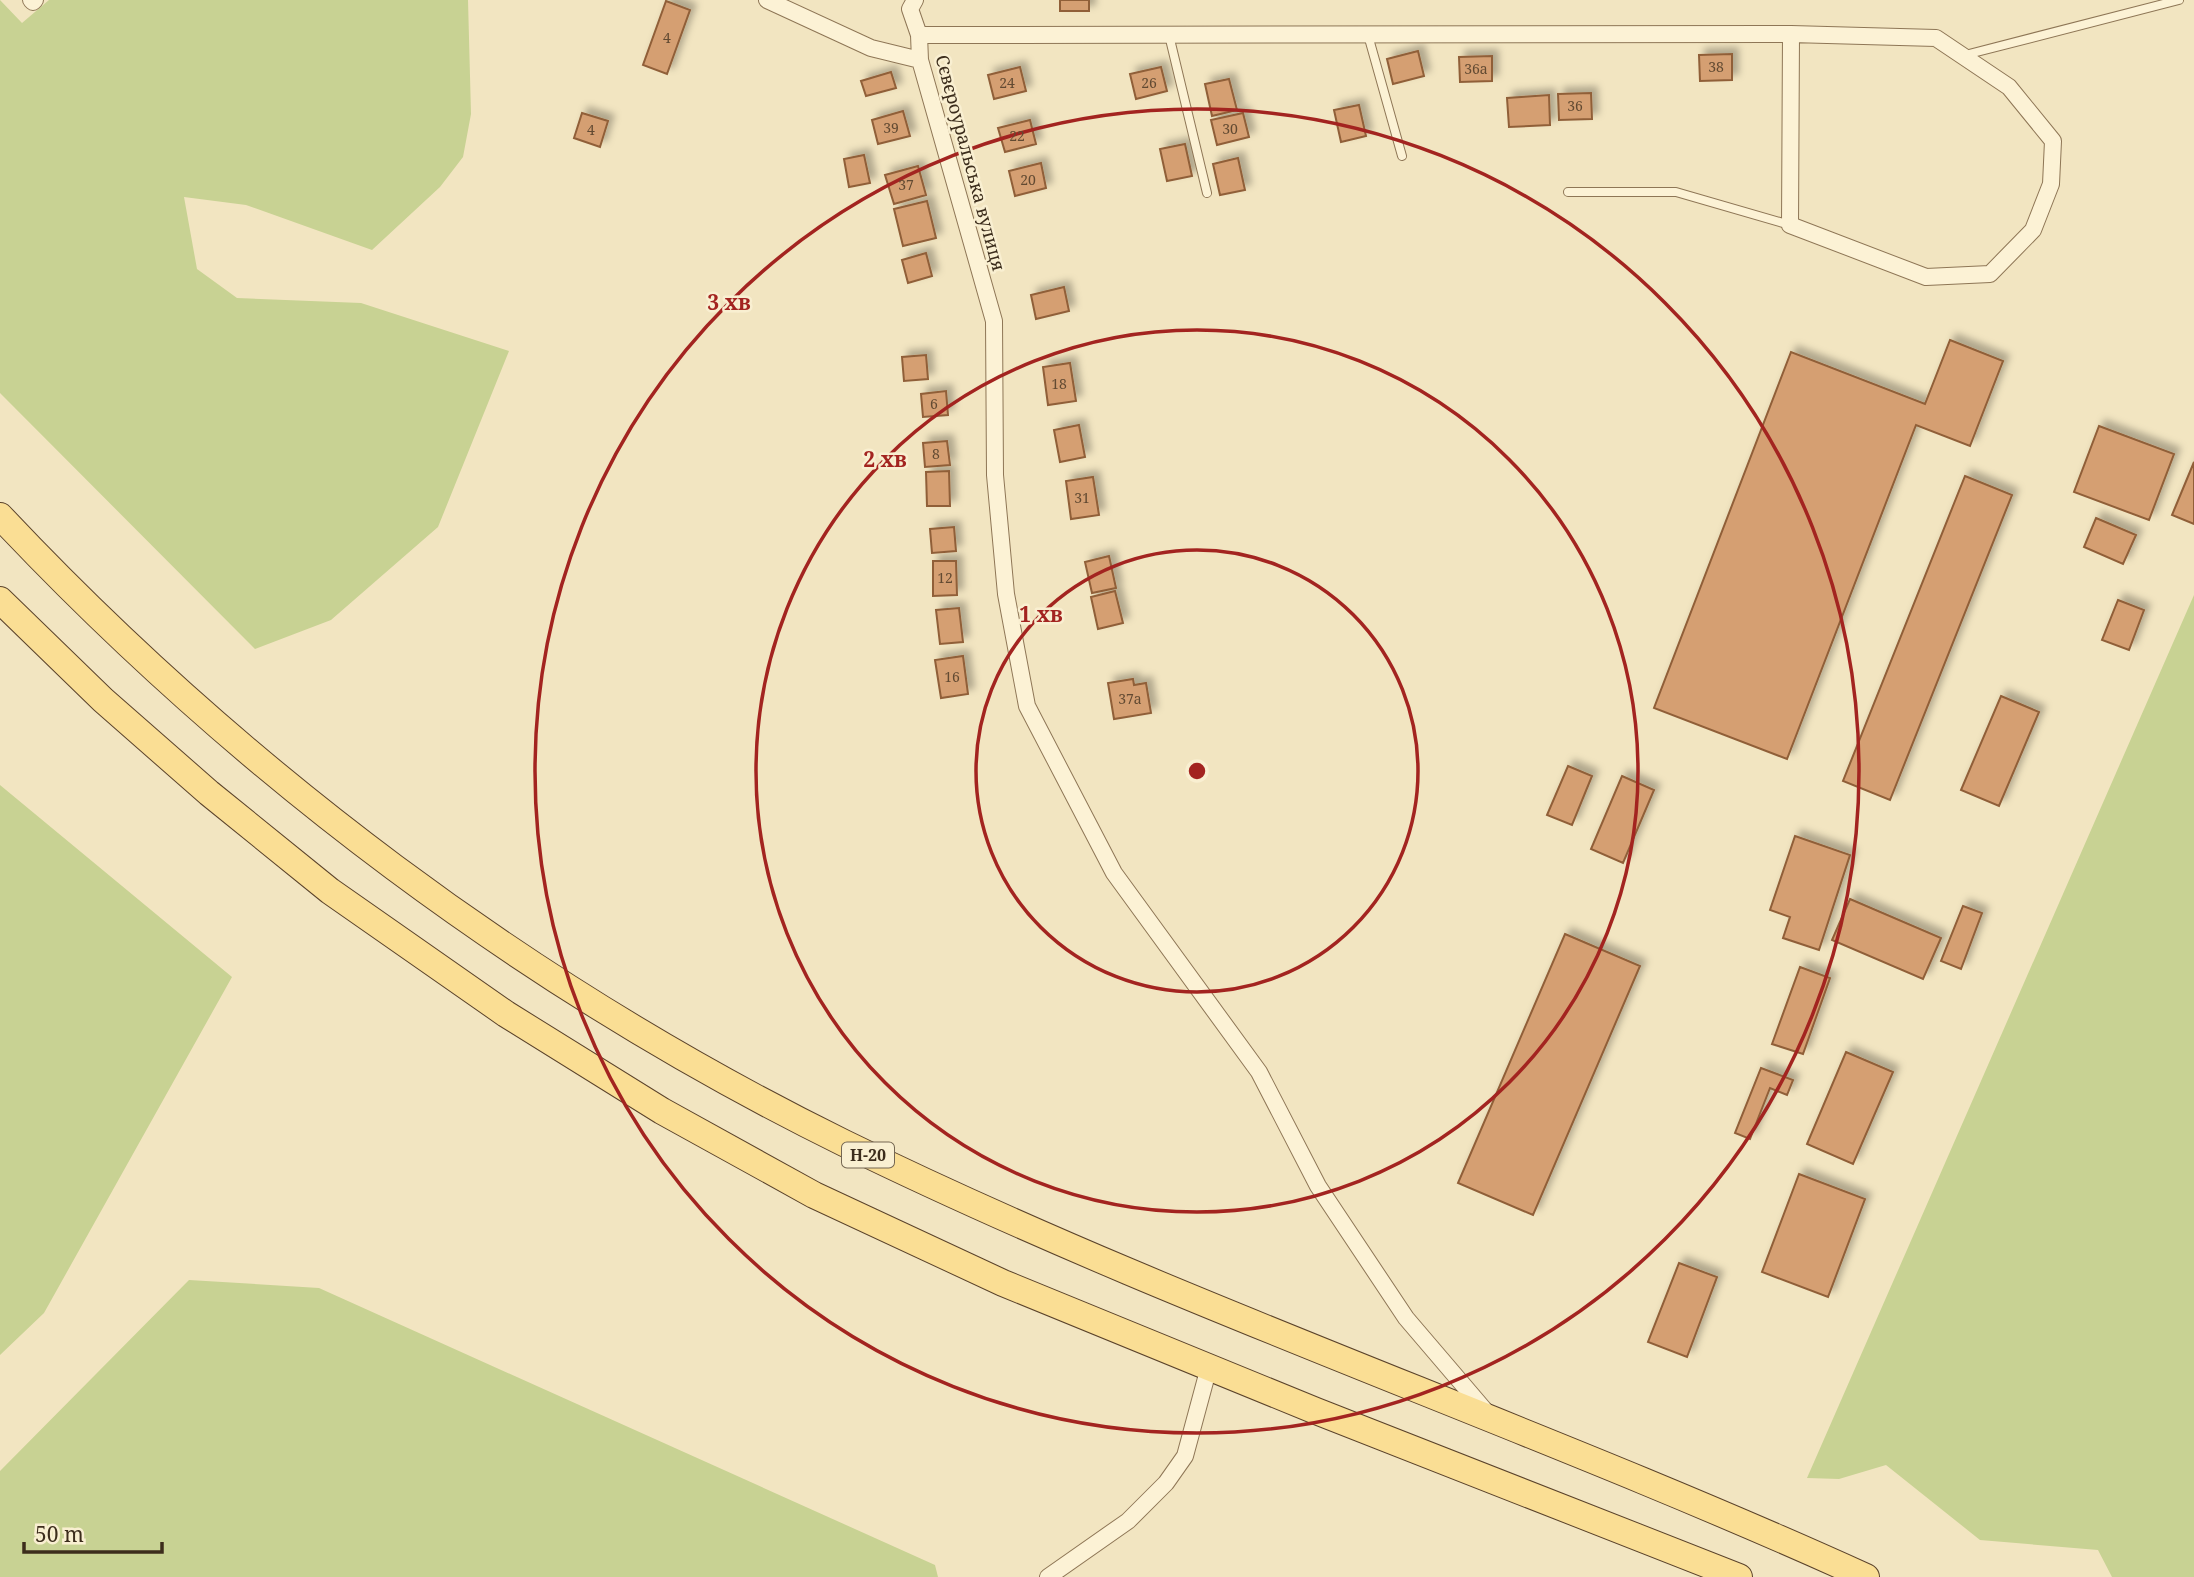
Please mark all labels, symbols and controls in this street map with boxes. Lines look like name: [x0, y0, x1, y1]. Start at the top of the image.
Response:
house number: 4: [663, 28, 671, 47]
street label: Сєвєроуральська вулиця: [931, 52, 1011, 273]
house number: 38: [1708, 57, 1724, 76]
house number: 36а: [1464, 59, 1488, 78]
house number: 24: [999, 73, 1015, 92]
house number: 26: [1141, 73, 1157, 92]
house number: 36: [1567, 96, 1583, 115]
house number: 39: [883, 118, 899, 137]
house number: 30: [1222, 119, 1238, 138]
house number: 4: [587, 120, 595, 139]
house number: 22: [1009, 126, 1025, 145]
house number: 20: [1020, 170, 1036, 189]
house number: 37: [898, 175, 914, 194]
text: 3 хв: [707, 288, 751, 316]
house number: 18: [1051, 374, 1067, 393]
house number: 6: [930, 394, 938, 413]
house number: 8: [932, 444, 940, 463]
text: 2 хв: [863, 445, 907, 473]
house number: 31: [1074, 488, 1090, 507]
house number: 12: [937, 568, 953, 587]
text: 1 хв: [1019, 600, 1063, 628]
house number: 16: [944, 667, 960, 686]
house number: 37а: [1118, 689, 1142, 708]
centre of rings: [1185, 759, 1209, 783]
road number: Н-20: [842, 1142, 894, 1168]
scale bar: [24, 1510, 163, 1554]
text: 50 m: [35, 1520, 84, 1548]

